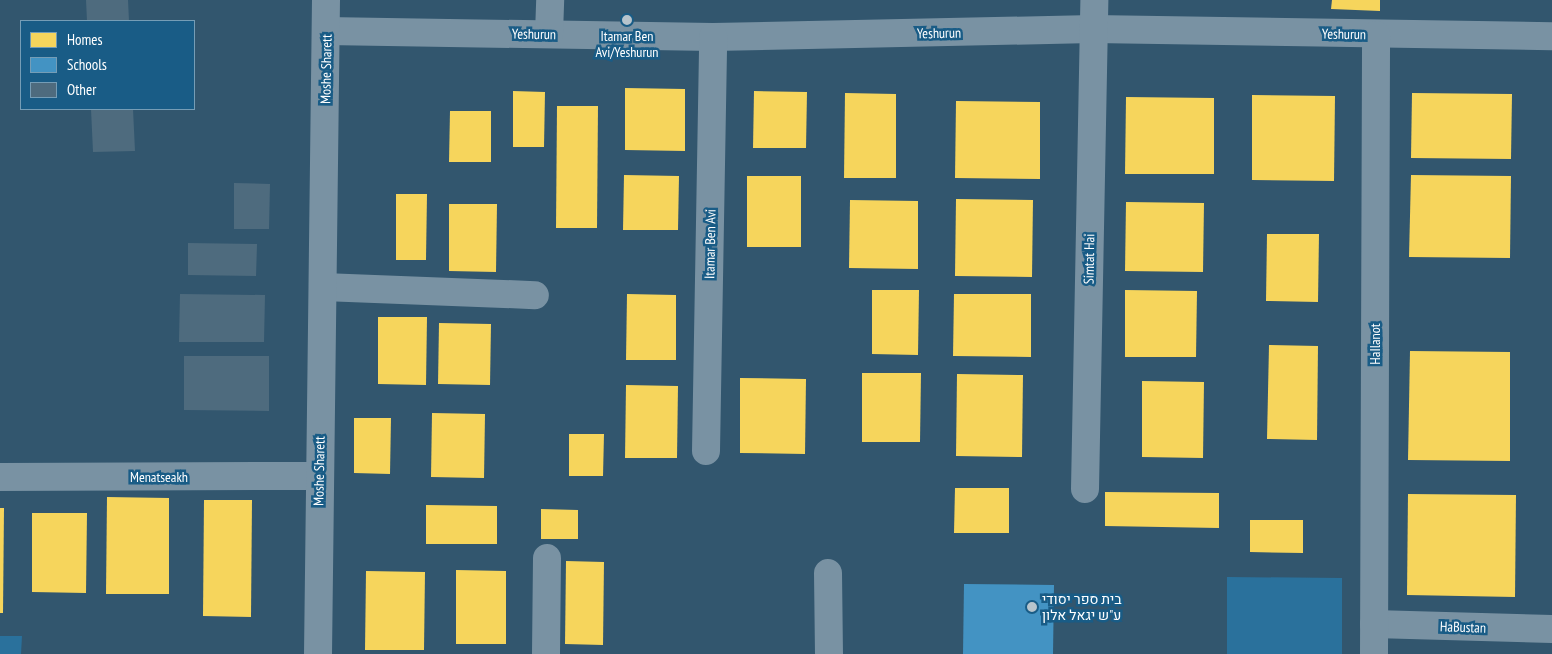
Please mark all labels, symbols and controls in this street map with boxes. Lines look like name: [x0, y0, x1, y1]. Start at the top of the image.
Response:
marker: Itamar Ben Avi/Yeshurun: [621, 14, 633, 26]
legend: [20, 20, 195, 110]
street label: Yeshurun: [917, 24, 961, 42]
street label: Yeshurun: [512, 25, 556, 43]
street label: Yeshurun: [1322, 25, 1366, 43]
place label: Itamar Ben Avi/Yeshurun: [596, 28, 658, 60]
text: Homes: [67, 30, 103, 49]
street label: Moshe Sharett: [317, 34, 335, 104]
text: Schools: [67, 55, 107, 74]
text: Other: [67, 80, 96, 99]
street label: Itamar Ben Avi: [701, 209, 719, 279]
street label: Simtat Hai: [1080, 234, 1098, 284]
street label: HaIlanot: [1367, 323, 1383, 365]
street label: Moshe Sharett: [310, 436, 328, 506]
street label: Menatseakh: [130, 469, 188, 485]
place label: בית ספר יסודי ע"ש יגאל אלון: [1042, 591, 1122, 624]
marker: בית ספר יסודי ע"ש יגאל אלון: [1026, 601, 1038, 613]
street label: HaBustan: [1440, 618, 1486, 636]

